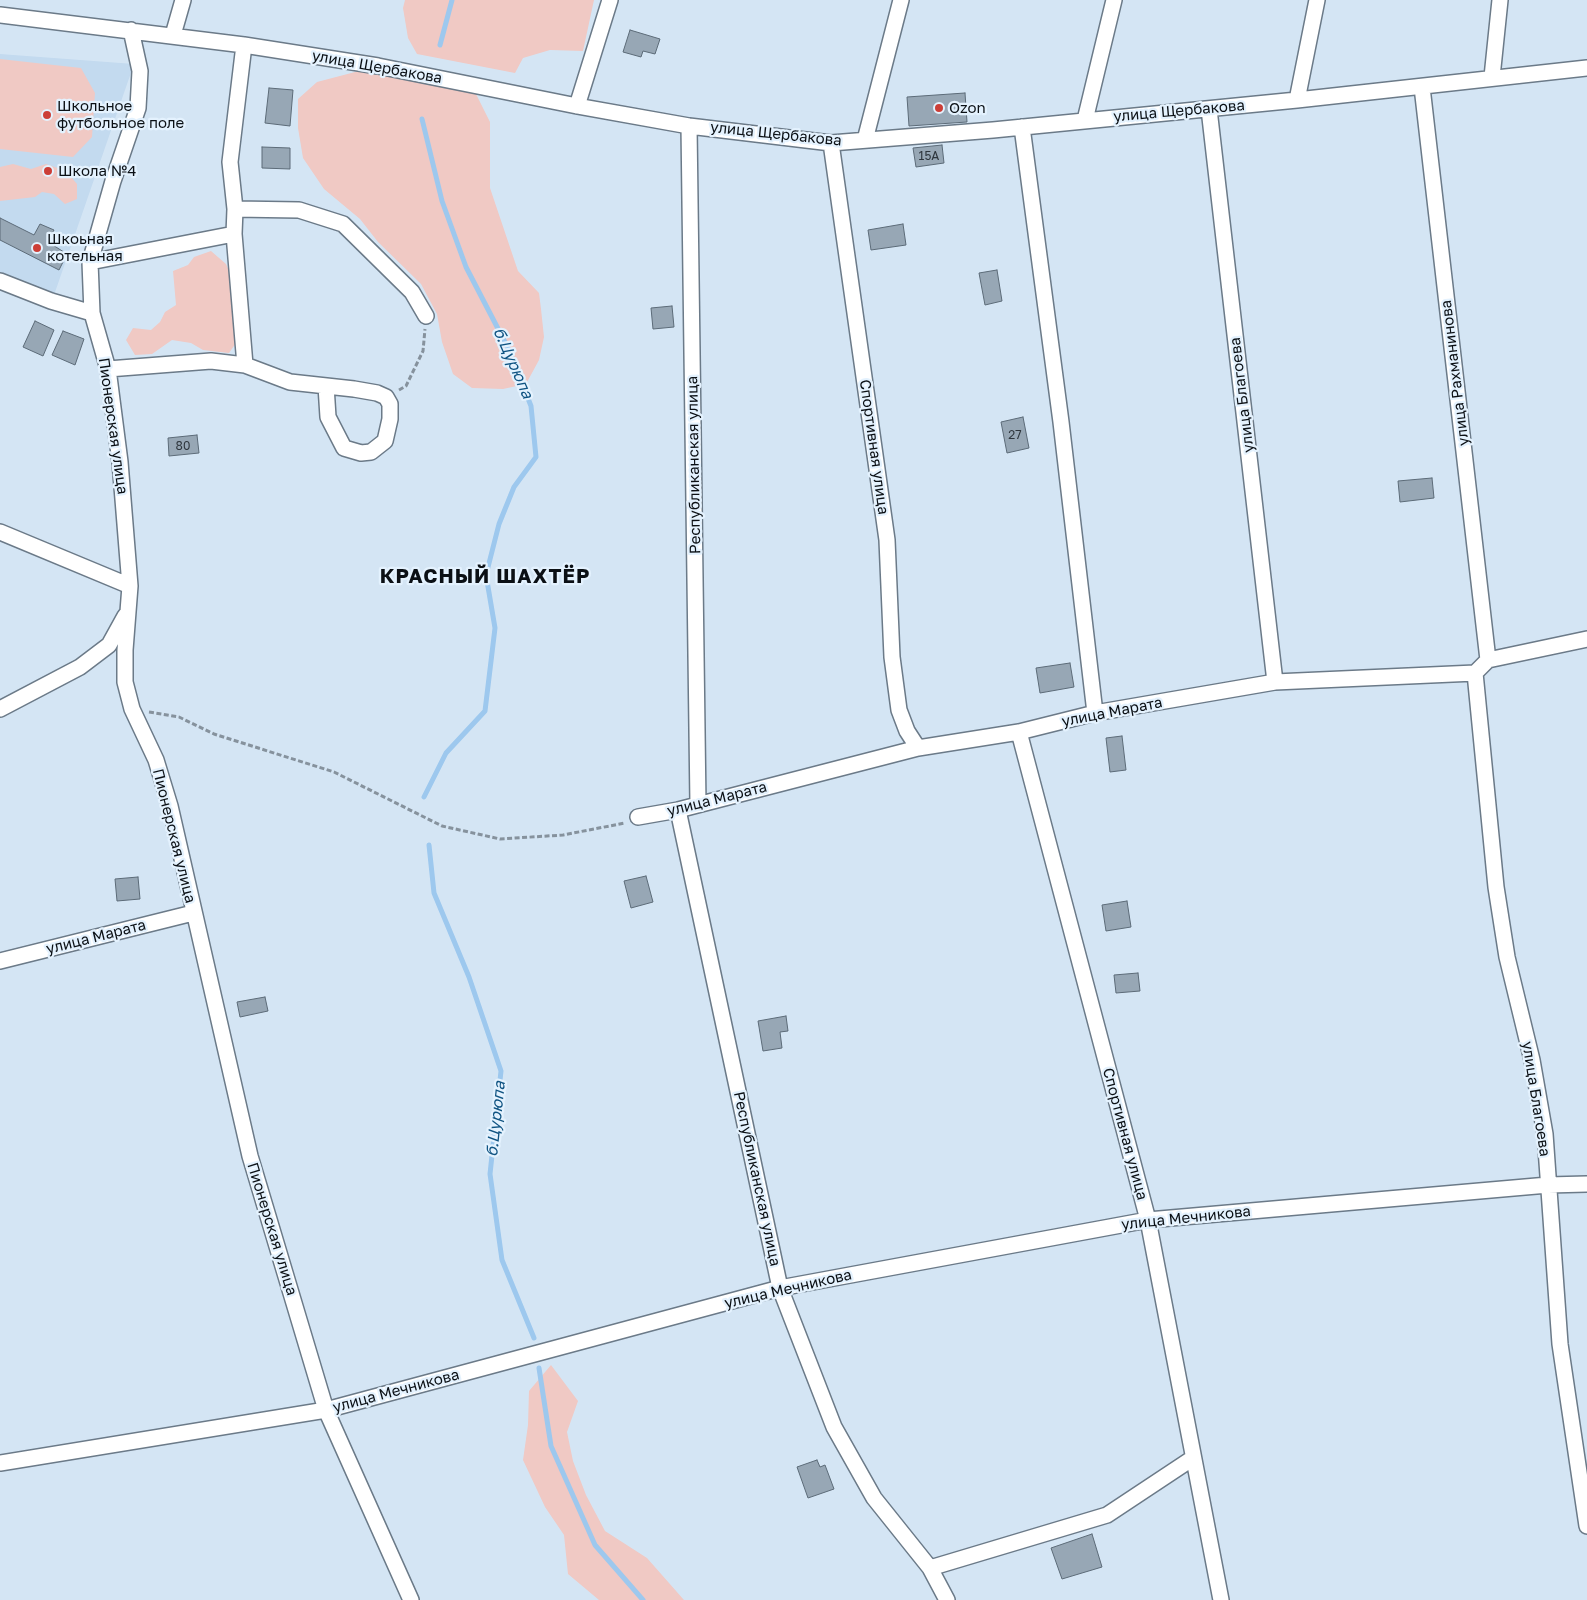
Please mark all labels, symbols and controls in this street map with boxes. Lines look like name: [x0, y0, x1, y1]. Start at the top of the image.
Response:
street label: улица Щербакова: [310, 47, 444, 87]
street label: улица Щербакова: [1112, 96, 1246, 126]
place label: Школьное футбольное поле: [57, 97, 184, 132]
place label: Ozon: [949, 99, 986, 117]
marker: Ozon: [933, 102, 945, 114]
marker: Школьное футбольное поле: [41, 109, 53, 121]
street label: улица Щербакова: [709, 118, 843, 150]
house number: 15А: [919, 149, 939, 163]
place label: Школа №4: [58, 162, 136, 180]
marker: Школа №4: [42, 165, 54, 177]
place label: Шкоьная котельная: [47, 230, 123, 265]
marker: Шкоьная котельная: [31, 242, 43, 254]
street label: улица Рахманинова: [1437, 299, 1473, 447]
water label: б.Цурюпа: [489, 324, 537, 402]
street label: улица Благоева: [1226, 336, 1258, 454]
street label: Пионерская улица: [94, 356, 132, 496]
street label: Республиканская улица: [683, 376, 705, 554]
street label: Спортивная улица: [856, 378, 892, 516]
house number: 27: [1008, 428, 1022, 442]
house number: 80: [176, 439, 190, 453]
district label: КРАСНЫЙ ШАХТЁР: [378, 565, 592, 589]
street label: улица Марата: [1060, 693, 1164, 731]
street label: Пионерская улица: [149, 767, 199, 905]
street label: улица Марата: [665, 778, 769, 820]
street label: улица Марата: [44, 916, 148, 958]
street label: улица Благоева: [1518, 1040, 1554, 1158]
street label: Спортивная улица: [1099, 1066, 1151, 1202]
water label: б.Цурюпа: [482, 1080, 510, 1158]
street label: Республиканская улица: [730, 1090, 784, 1268]
street label: Пионерская улица: [243, 1160, 301, 1298]
street label: улица Мечникова: [1120, 1202, 1252, 1234]
street label: улица Мечникова: [723, 1266, 853, 1312]
street label: улица Мечникова: [331, 1365, 461, 1417]

